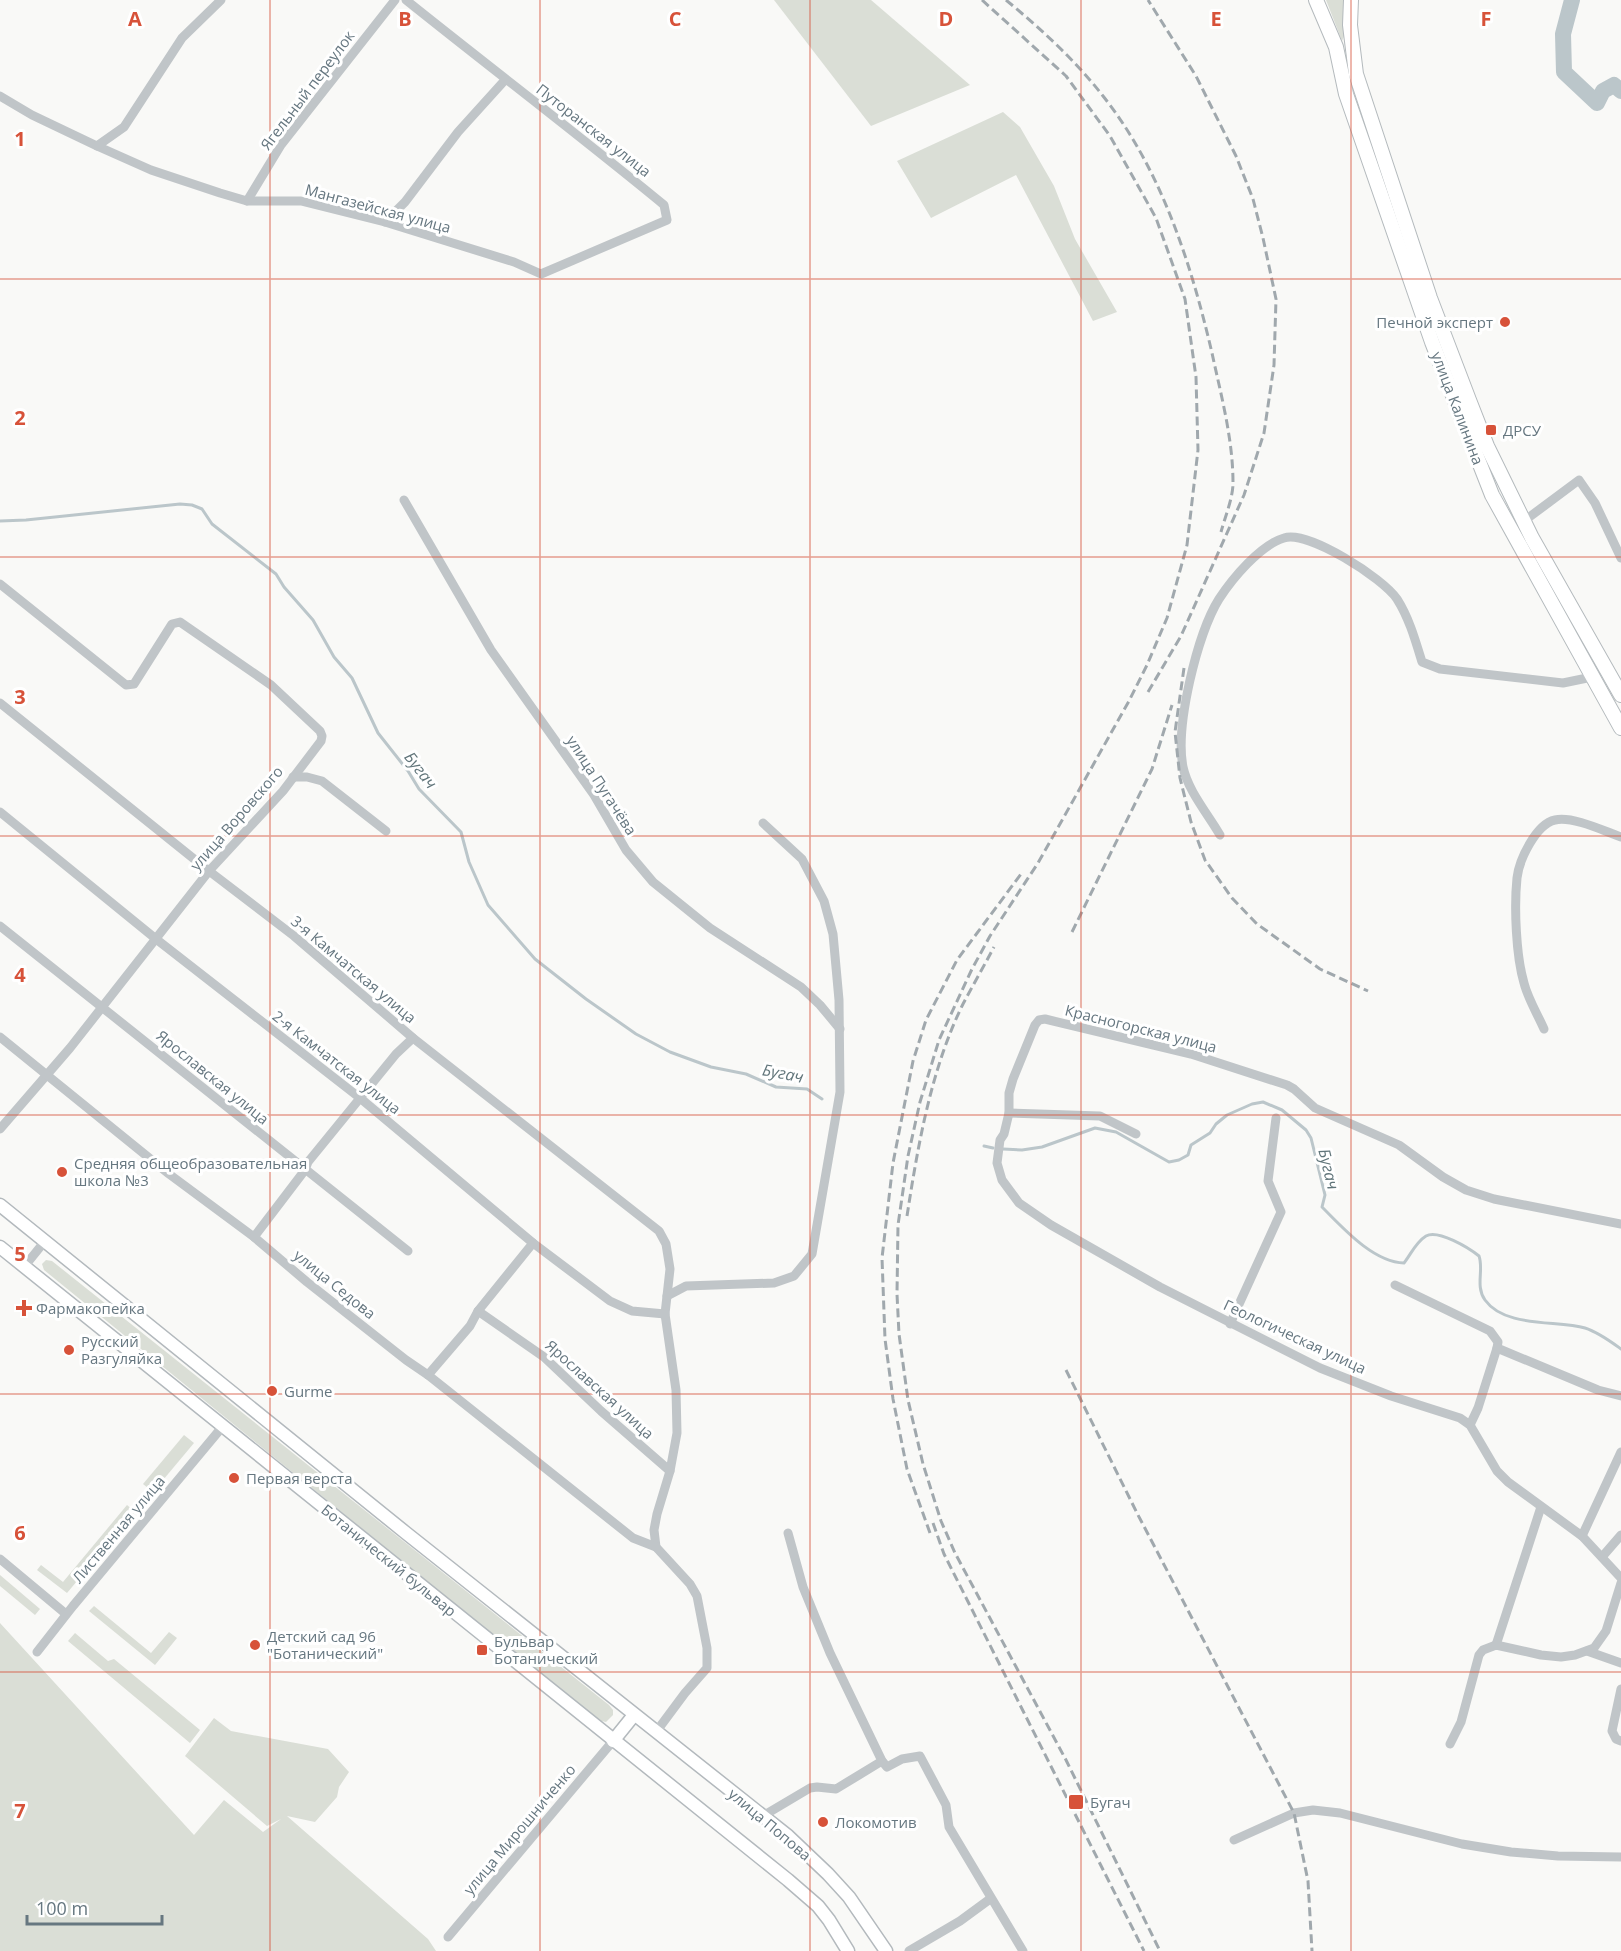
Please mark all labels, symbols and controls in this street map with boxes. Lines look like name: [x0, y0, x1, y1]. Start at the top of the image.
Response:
text: A: [128, 5, 142, 32]
text: B: [398, 5, 412, 32]
text: C: [669, 5, 682, 32]
text: D: [939, 5, 953, 32]
text: E: [1210, 5, 1222, 32]
text: F: [1481, 5, 1491, 32]
street label: Ягельный переулок: [256, 26, 359, 154]
street label: Путоранская улица: [533, 79, 655, 181]
text: 1: [14, 125, 26, 152]
street label: Мангазейская улица: [303, 179, 453, 237]
place label: Печной эксперт: [1376, 312, 1493, 332]
marker: Печной эксперт: [1498, 315, 1512, 329]
street label: улица Калинина: [1427, 349, 1489, 467]
text: 2: [14, 404, 26, 431]
place label: ДРСУ: [1503, 420, 1542, 440]
marker: ДРСУ: [1484, 423, 1498, 437]
text: 3: [14, 683, 26, 710]
street label: улица Пугачёва: [562, 731, 642, 839]
water label: Бугач: [400, 747, 443, 793]
street label: улица Воровского: [185, 762, 287, 874]
street label: 3-я Камчатская улица: [287, 911, 421, 1027]
text: 4: [14, 961, 26, 988]
street label: Красногорская улица: [1063, 999, 1219, 1057]
street label: 2-я Камчатская улица: [269, 1006, 405, 1118]
street label: Ярославская улица: [153, 1025, 273, 1129]
water label: Бугач: [760, 1058, 806, 1088]
water label: Бугач: [1313, 1146, 1345, 1192]
place label: Средняя общеобразовательная школа №3: [74, 1153, 307, 1190]
marker: Средняя общеобразовательная школа №3: [55, 1165, 69, 1179]
text: 5: [14, 1240, 26, 1267]
street label: улица Седова: [290, 1245, 380, 1323]
street label: Геологическая улица: [1220, 1294, 1370, 1378]
place label: Фармакопейка: [36, 1298, 145, 1318]
marker: Фармакопейка: [17, 1301, 31, 1315]
place label: Русский Разгуляйка: [81, 1331, 162, 1368]
street label: Ярославская улица: [542, 1335, 658, 1443]
marker: Русский Разгуляйка: [62, 1343, 76, 1357]
place label: Gurme: [284, 1381, 333, 1401]
marker: Gurme: [265, 1384, 279, 1398]
place label: Первая верста: [246, 1468, 352, 1488]
street label: Лиственная улица: [67, 1471, 169, 1587]
marker: Первая верста: [227, 1471, 241, 1485]
street label: Ботанический бульвар: [317, 1499, 461, 1621]
text: 6: [14, 1519, 26, 1546]
place label: Детский сад 96 "Ботанический": [267, 1626, 383, 1663]
place label: Бульвар Ботанический: [494, 1631, 598, 1668]
marker: Детский сад 96 "Ботанический": [248, 1638, 262, 1652]
marker: Бульвар Ботанический: [475, 1643, 489, 1657]
street label: улица Мирошниченко: [458, 1760, 580, 1898]
street label: улица Попова: [724, 1783, 816, 1865]
place label: Бугач: [1090, 1792, 1131, 1812]
marker: Бугач: [1067, 1793, 1085, 1811]
text: 7: [14, 1797, 26, 1824]
place label: Локомотив: [835, 1812, 917, 1832]
marker: Локомотив: [816, 1815, 830, 1829]
scale bar: [27, 1888, 162, 1926]
text: 100 m: [36, 1896, 88, 1920]

